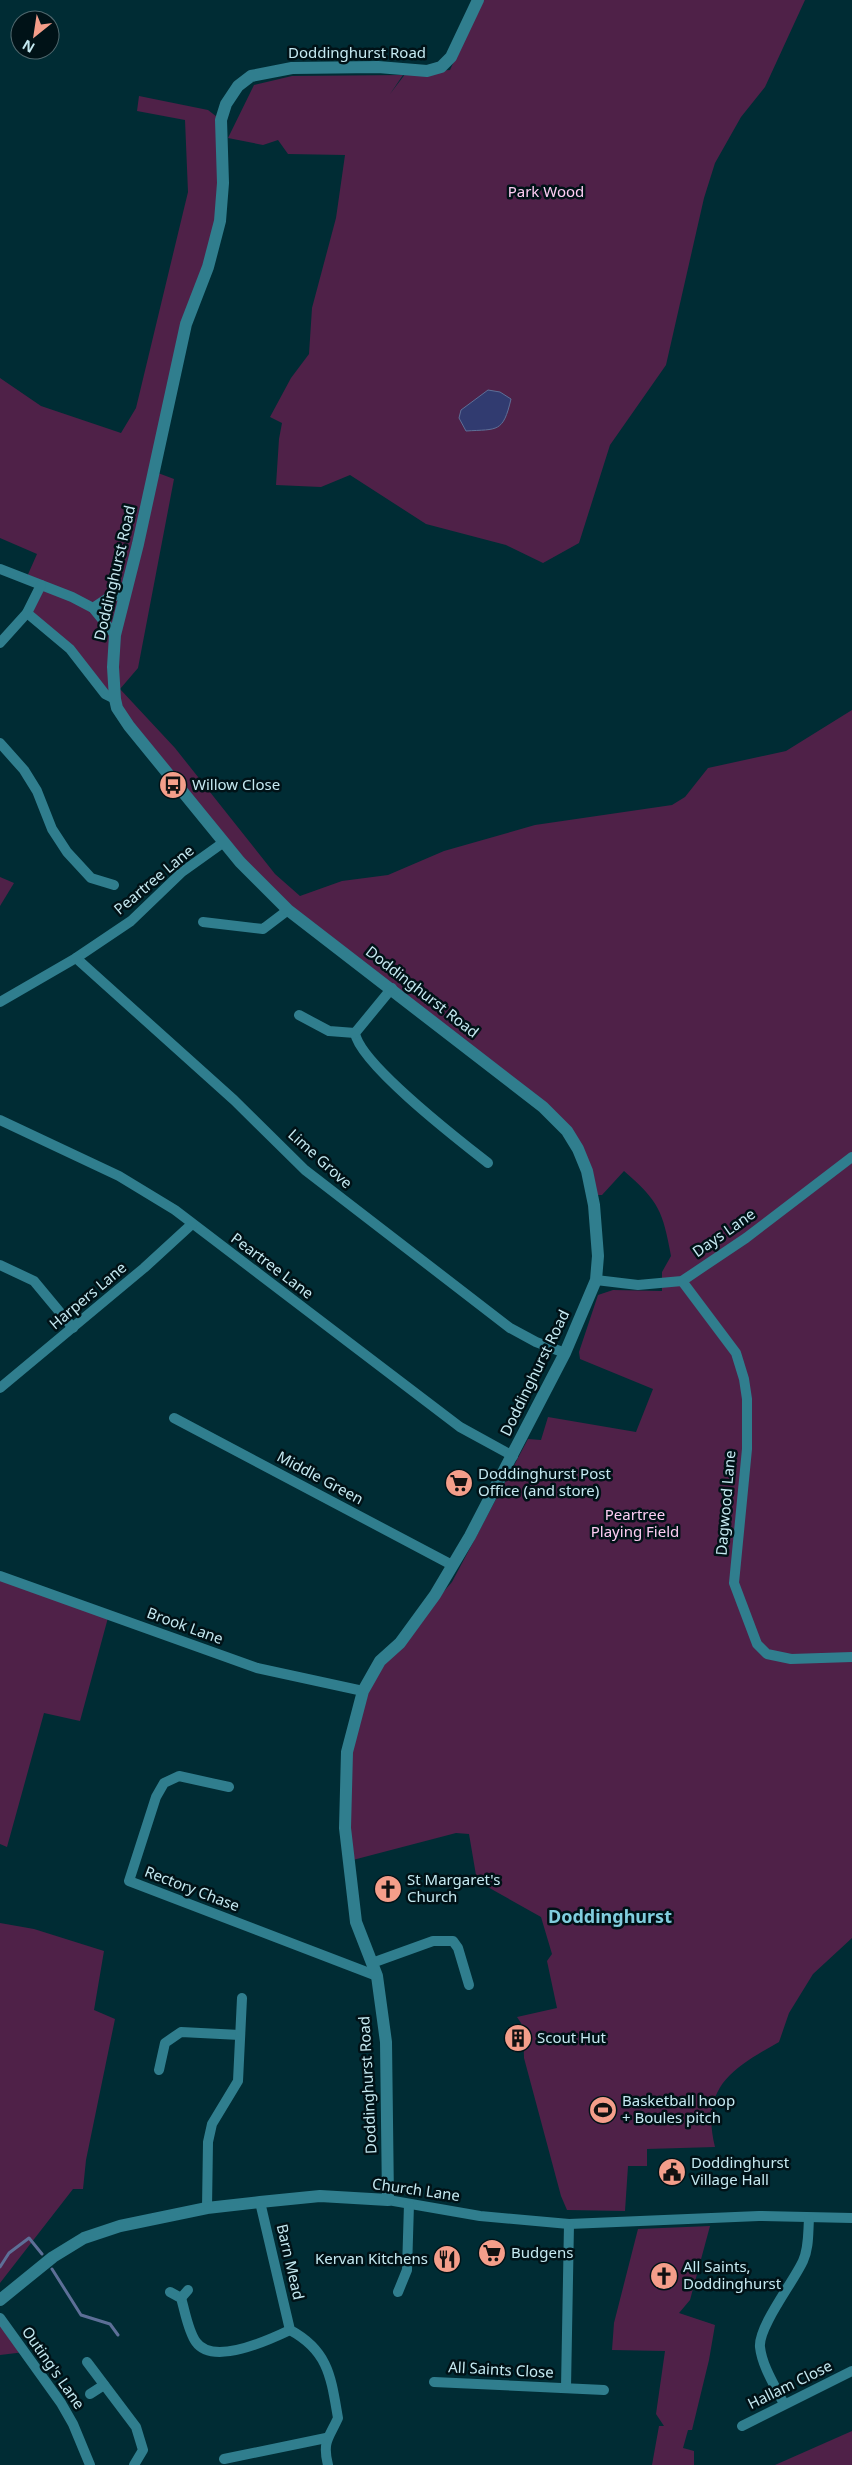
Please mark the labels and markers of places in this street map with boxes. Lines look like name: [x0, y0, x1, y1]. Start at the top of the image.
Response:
bus stop icon: Willow Close: [158, 770, 188, 800]
place label: Willow Close: [192, 774, 280, 794]
place label: Doddinghurst Post Office (and store): [478, 1463, 611, 1500]
supermarket icon: Doddinghurst Post Office (and store): [444, 1468, 474, 1498]
place label: St Margaret's Church: [407, 1869, 500, 1906]
church icon: St Margaret's Church: [373, 1874, 403, 1904]
building icon: Scout Hut: [503, 2023, 533, 2053]
place label: Scout Hut: [537, 2027, 606, 2047]
place label: Basketball hoop + Boules pitch: [622, 2090, 735, 2127]
sports icon: Basketball hoop + Boules pitch: [588, 2095, 618, 2125]
place label: Doddinghurst Village Hall: [691, 2152, 790, 2189]
public building icon: Doddinghurst Village Hall: [657, 2157, 687, 2187]
supermarket icon: Budgens: [477, 2238, 507, 2268]
place label: Budgens: [511, 2242, 573, 2262]
restaurant icon: Kervan Kitchens: [432, 2244, 462, 2274]
place label: Kervan Kitchens: [315, 2248, 428, 2268]
place label: All Saints, Doddinghurst: [683, 2256, 782, 2293]
church icon: All Saints, Doddinghurst: [649, 2261, 679, 2291]

